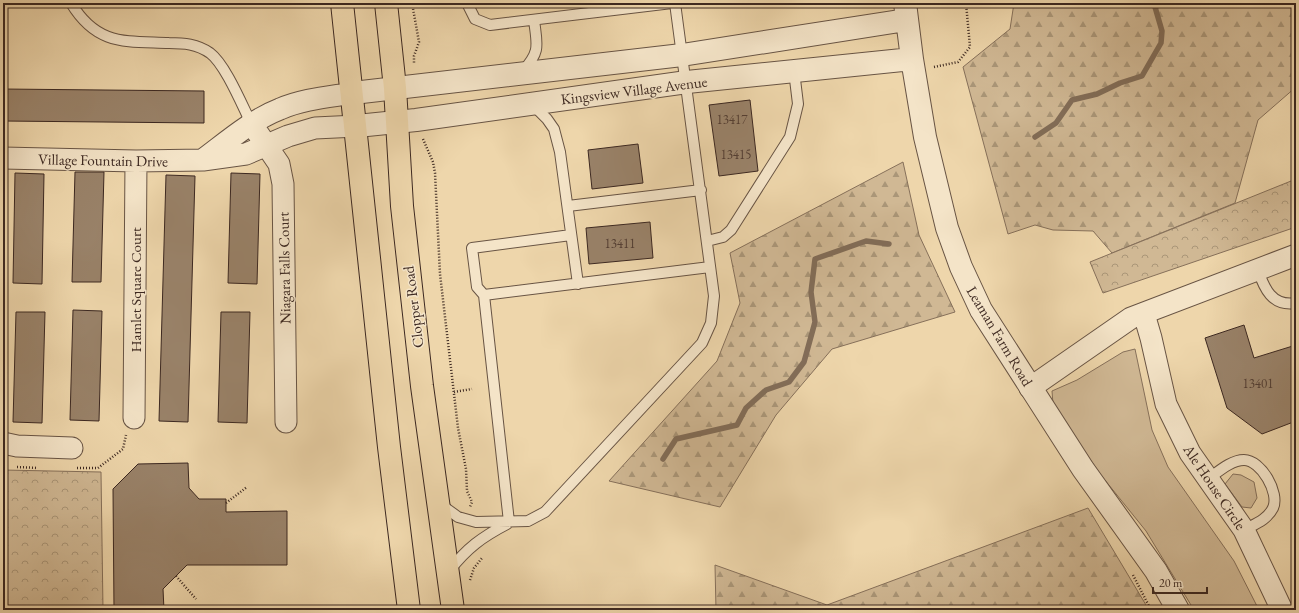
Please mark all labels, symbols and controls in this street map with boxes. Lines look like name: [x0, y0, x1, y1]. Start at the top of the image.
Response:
street label: Kingsview Village Avenue: [560, 72, 709, 108]
house number: 13417: [716, 111, 748, 128]
house number: 13415: [720, 146, 752, 163]
street label: Village Fountain Drive: [38, 149, 168, 171]
street label: Niagara Falls Court: [274, 212, 294, 324]
street label: Hamlet Square Court: [126, 227, 145, 353]
house number: 13411: [604, 235, 636, 252]
street label: Clopper Road: [398, 265, 427, 349]
street label: Leaman Farm Road: [963, 282, 1038, 390]
house number: 13401: [1242, 375, 1274, 392]
street label: Ale House Circle: [1179, 440, 1251, 533]
scale bar: [1153, 569, 1207, 595]
text: 20 m: [1159, 575, 1183, 591]

